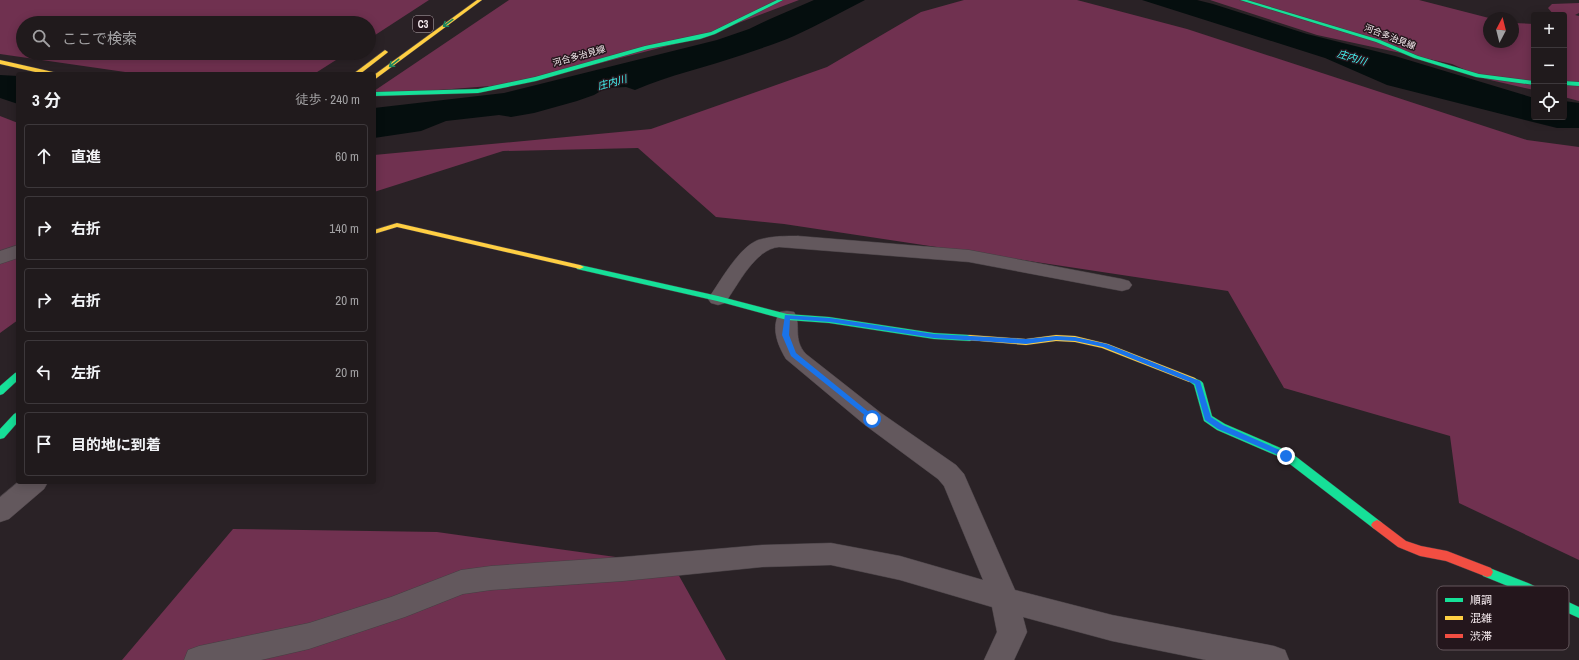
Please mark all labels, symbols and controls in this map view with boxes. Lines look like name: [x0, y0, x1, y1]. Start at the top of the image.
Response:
north arrow: [1483, 12, 1519, 48]
map controls: [1531, 12, 1567, 120]
button: +: [1531, 12, 1567, 48]
search box: [16, 16, 376, 60]
road number: C3: [413, 16, 433, 32]
one-way arrow: [443, 18, 454, 27]
street label: 河合多治見線: [1363, 22, 1418, 53]
icon: search: [30, 27, 52, 49]
text: ここで検索: [62, 28, 137, 49]
street label: 河合多治見線: [551, 43, 608, 69]
water label: 庄内川: [1336, 47, 1369, 68]
button: −: [1531, 48, 1567, 84]
one-way arrow: [388, 59, 399, 67]
water label: 庄内川: [596, 72, 629, 93]
button: locate: [1531, 84, 1567, 120]
text: 3 分: [32, 88, 61, 111]
text: 徒歩 · 240 m: [295, 91, 360, 108]
icon: ahead: [33, 145, 55, 167]
text: 直進: [71, 146, 101, 167]
text: 60 m: [335, 148, 359, 165]
icon: right: [33, 217, 55, 239]
text: 右折: [71, 218, 101, 239]
text: 140 m: [329, 220, 359, 237]
icon: right: [33, 289, 55, 311]
text: 右折: [71, 290, 101, 311]
text: 20 m: [335, 292, 359, 309]
icon: left: [33, 361, 55, 383]
text: 左折: [71, 362, 101, 383]
text: 20 m: [335, 364, 359, 381]
route start: [863, 410, 881, 428]
icon: arrive: [33, 433, 55, 455]
text: 目的地に到着: [71, 434, 161, 455]
route end: [1277, 447, 1295, 465]
legend: [1437, 586, 1569, 650]
text: 順調: [1470, 593, 1492, 607]
text: 混雑: [1470, 611, 1492, 625]
text: 渋滞: [1470, 629, 1492, 643]

